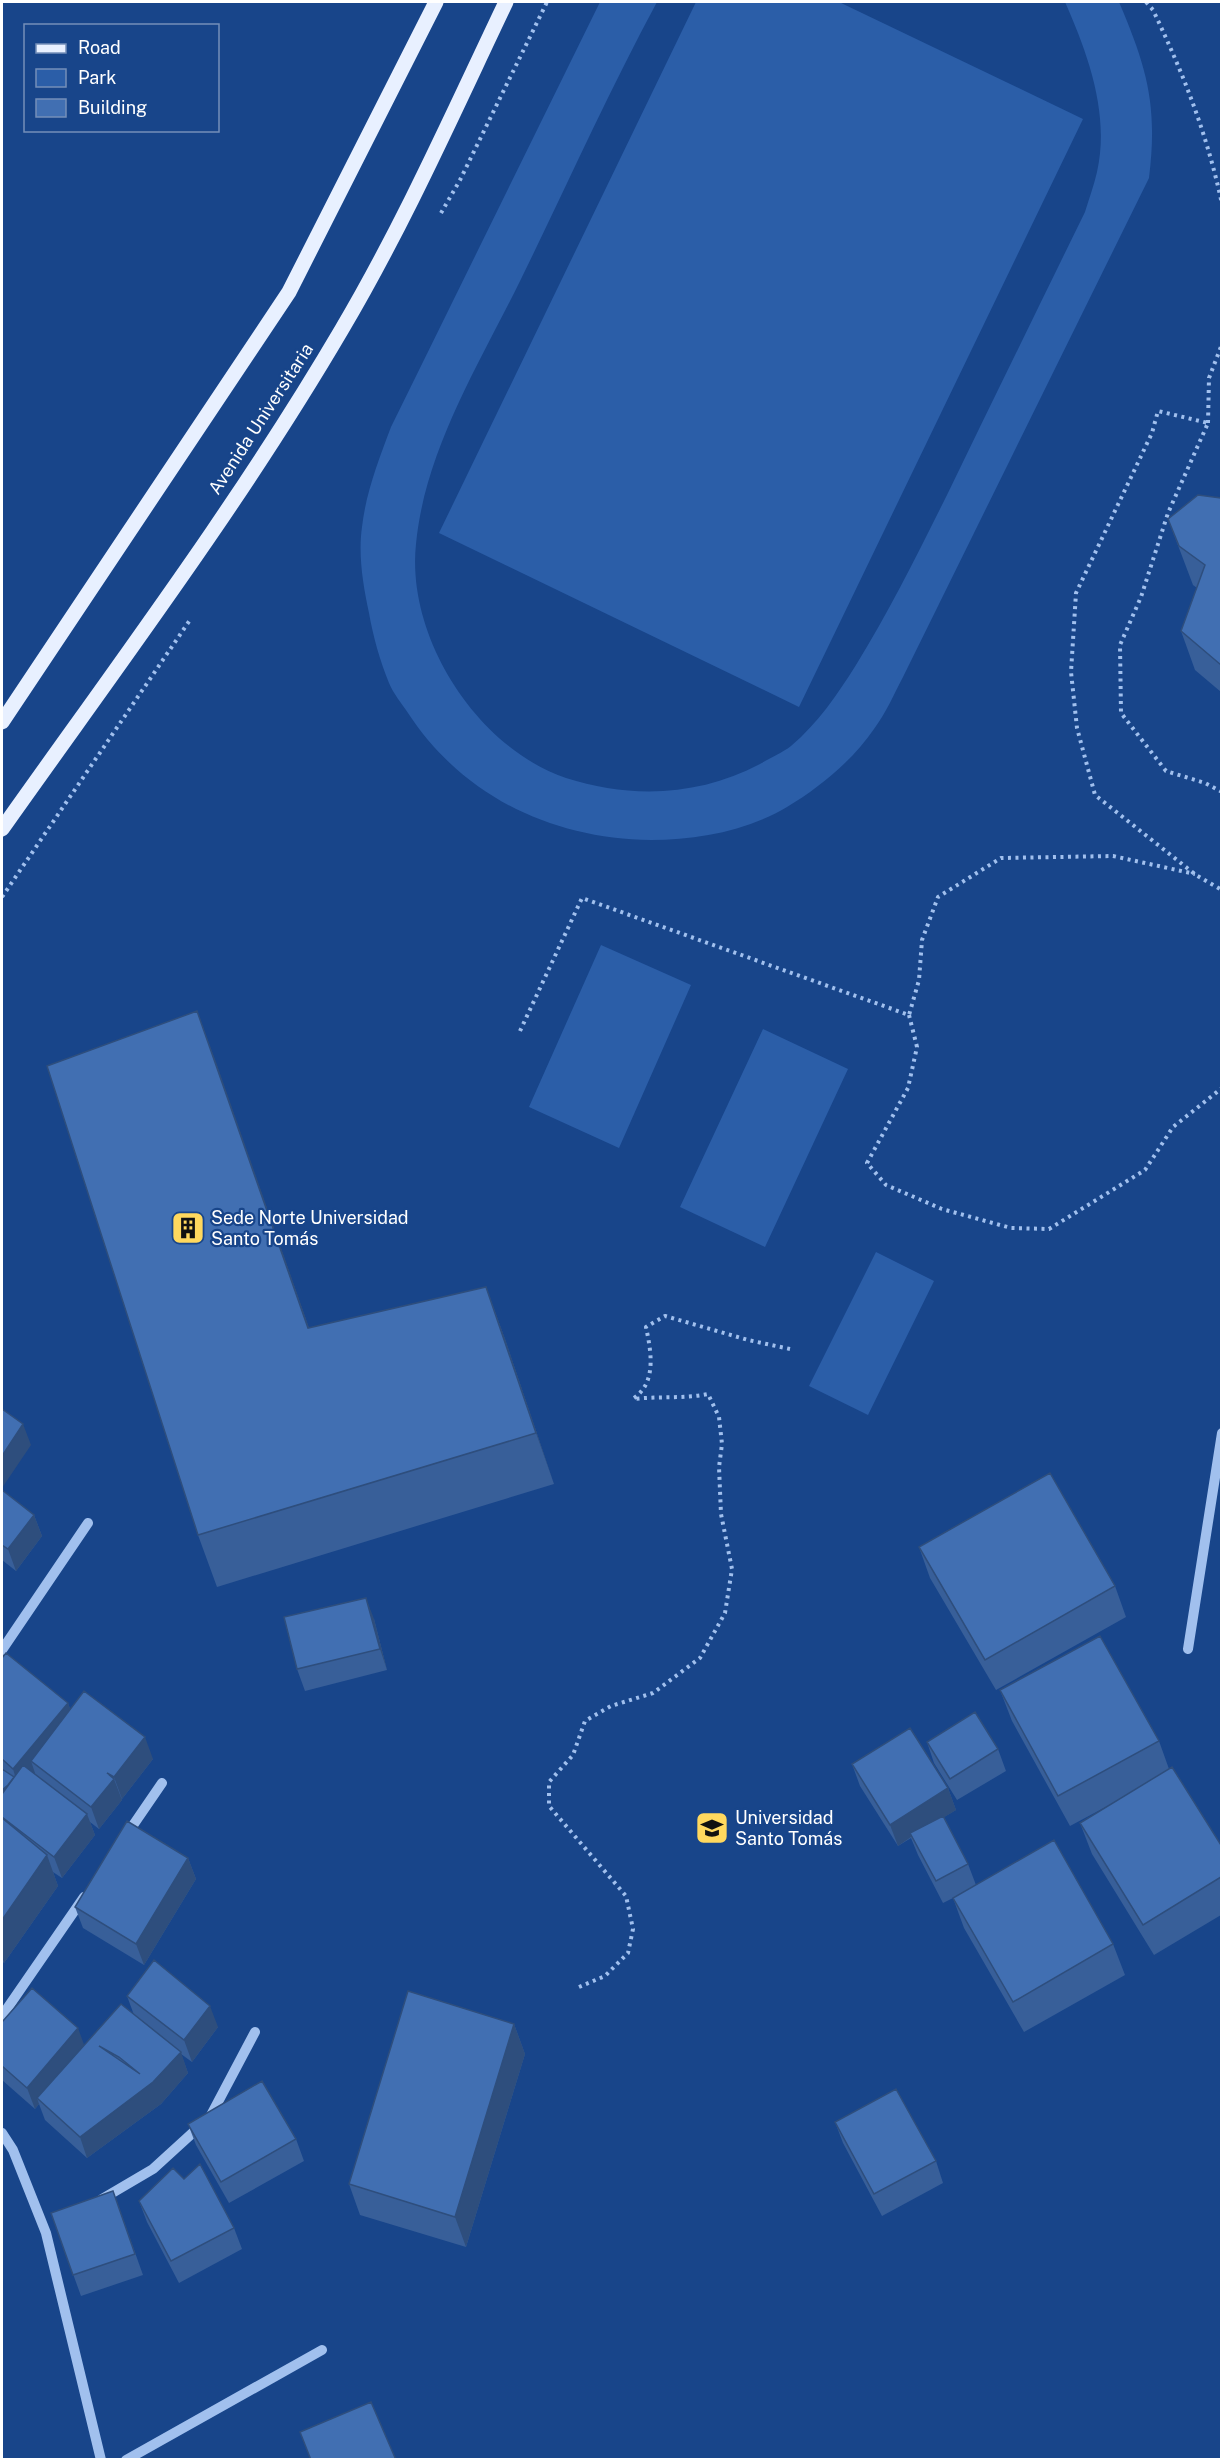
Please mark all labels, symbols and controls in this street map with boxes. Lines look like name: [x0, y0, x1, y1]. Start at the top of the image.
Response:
legend: [24, 24, 219, 132]
text: Road: [78, 37, 121, 58]
text: Park: [78, 67, 116, 88]
text: Building: [78, 97, 147, 118]
street label: Avenida Universitaria: [204, 339, 317, 498]
place label: Sede Norte Universidad Santo Tomás: [211, 1207, 409, 1249]
building icon: Sede Norte Universidad Santo Tomás: [170, 1210, 206, 1246]
place label: Universidad Santo Tomás: [735, 1807, 842, 1849]
school or university icon: Universidad Santo Tomás: [694, 1810, 730, 1846]

